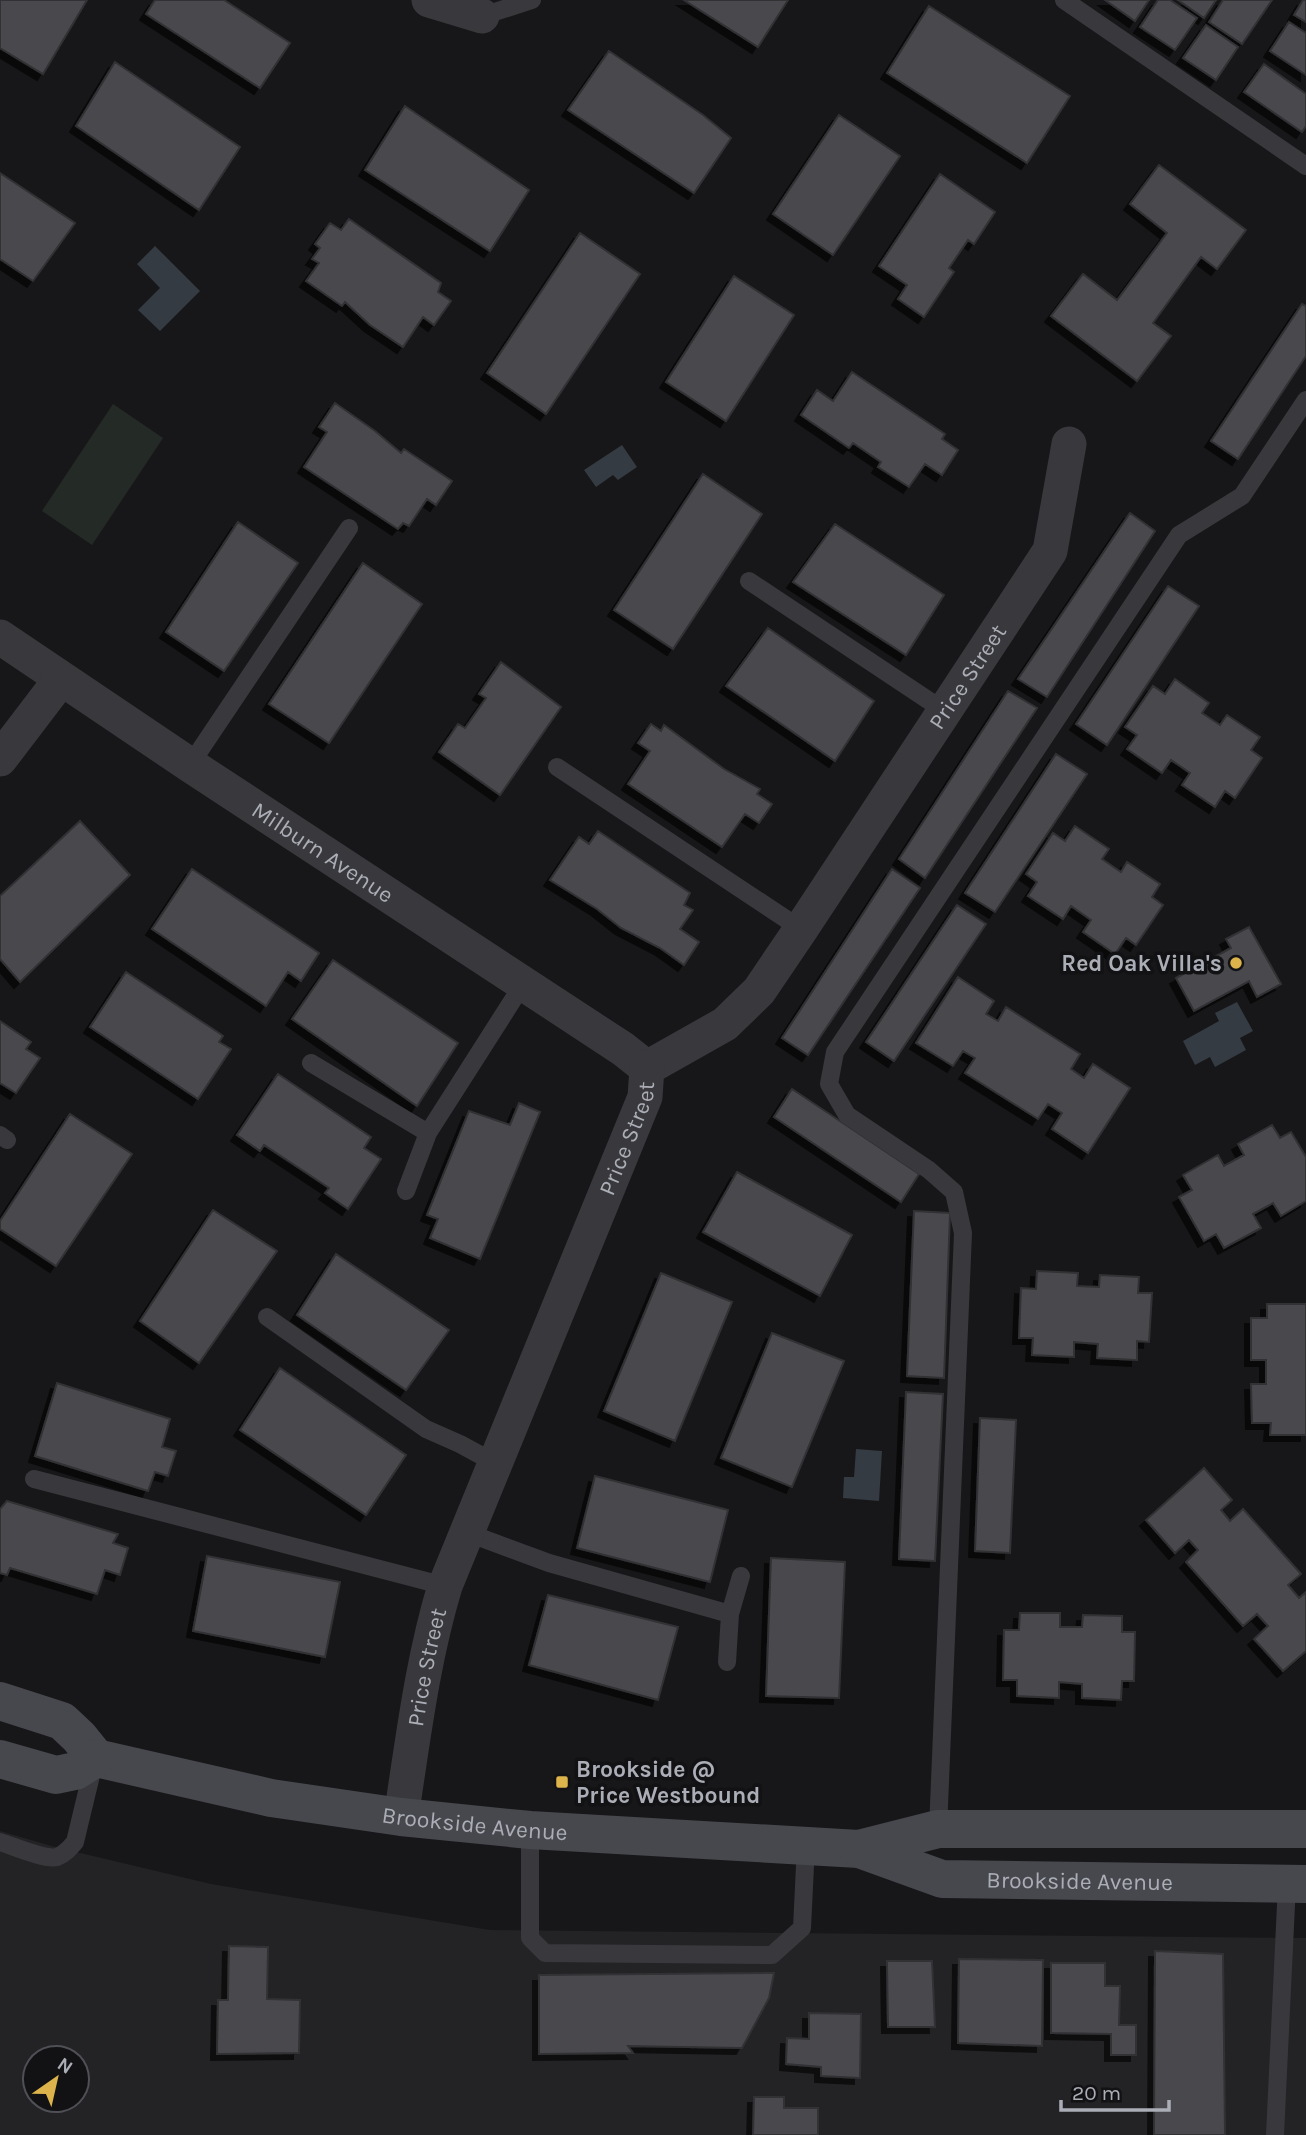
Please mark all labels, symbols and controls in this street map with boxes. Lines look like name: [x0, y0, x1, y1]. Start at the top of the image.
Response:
street label: Price Street: [923, 619, 1012, 735]
street label: Milburn Avenue: [247, 796, 398, 909]
place label: Red Oak Villa's: [1061, 950, 1222, 977]
marker: Red Oak Villa's: [1228, 955, 1244, 971]
street label: Price Street: [593, 1080, 660, 1199]
street label: Price Street: [402, 1605, 452, 1728]
place label: Brookside @ Price Westbound: [576, 1756, 760, 1809]
marker: Brookside @ Price Westbound: [554, 1774, 570, 1790]
street label: Brookside Avenue: [380, 1801, 568, 1846]
street label: Brookside Avenue: [986, 1867, 1173, 1896]
north arrow: [21, 2044, 91, 2114]
text: N: [53, 2053, 77, 2079]
scale bar: [1061, 2068, 1170, 2112]
text: 20 m: [1072, 2081, 1121, 2105]

